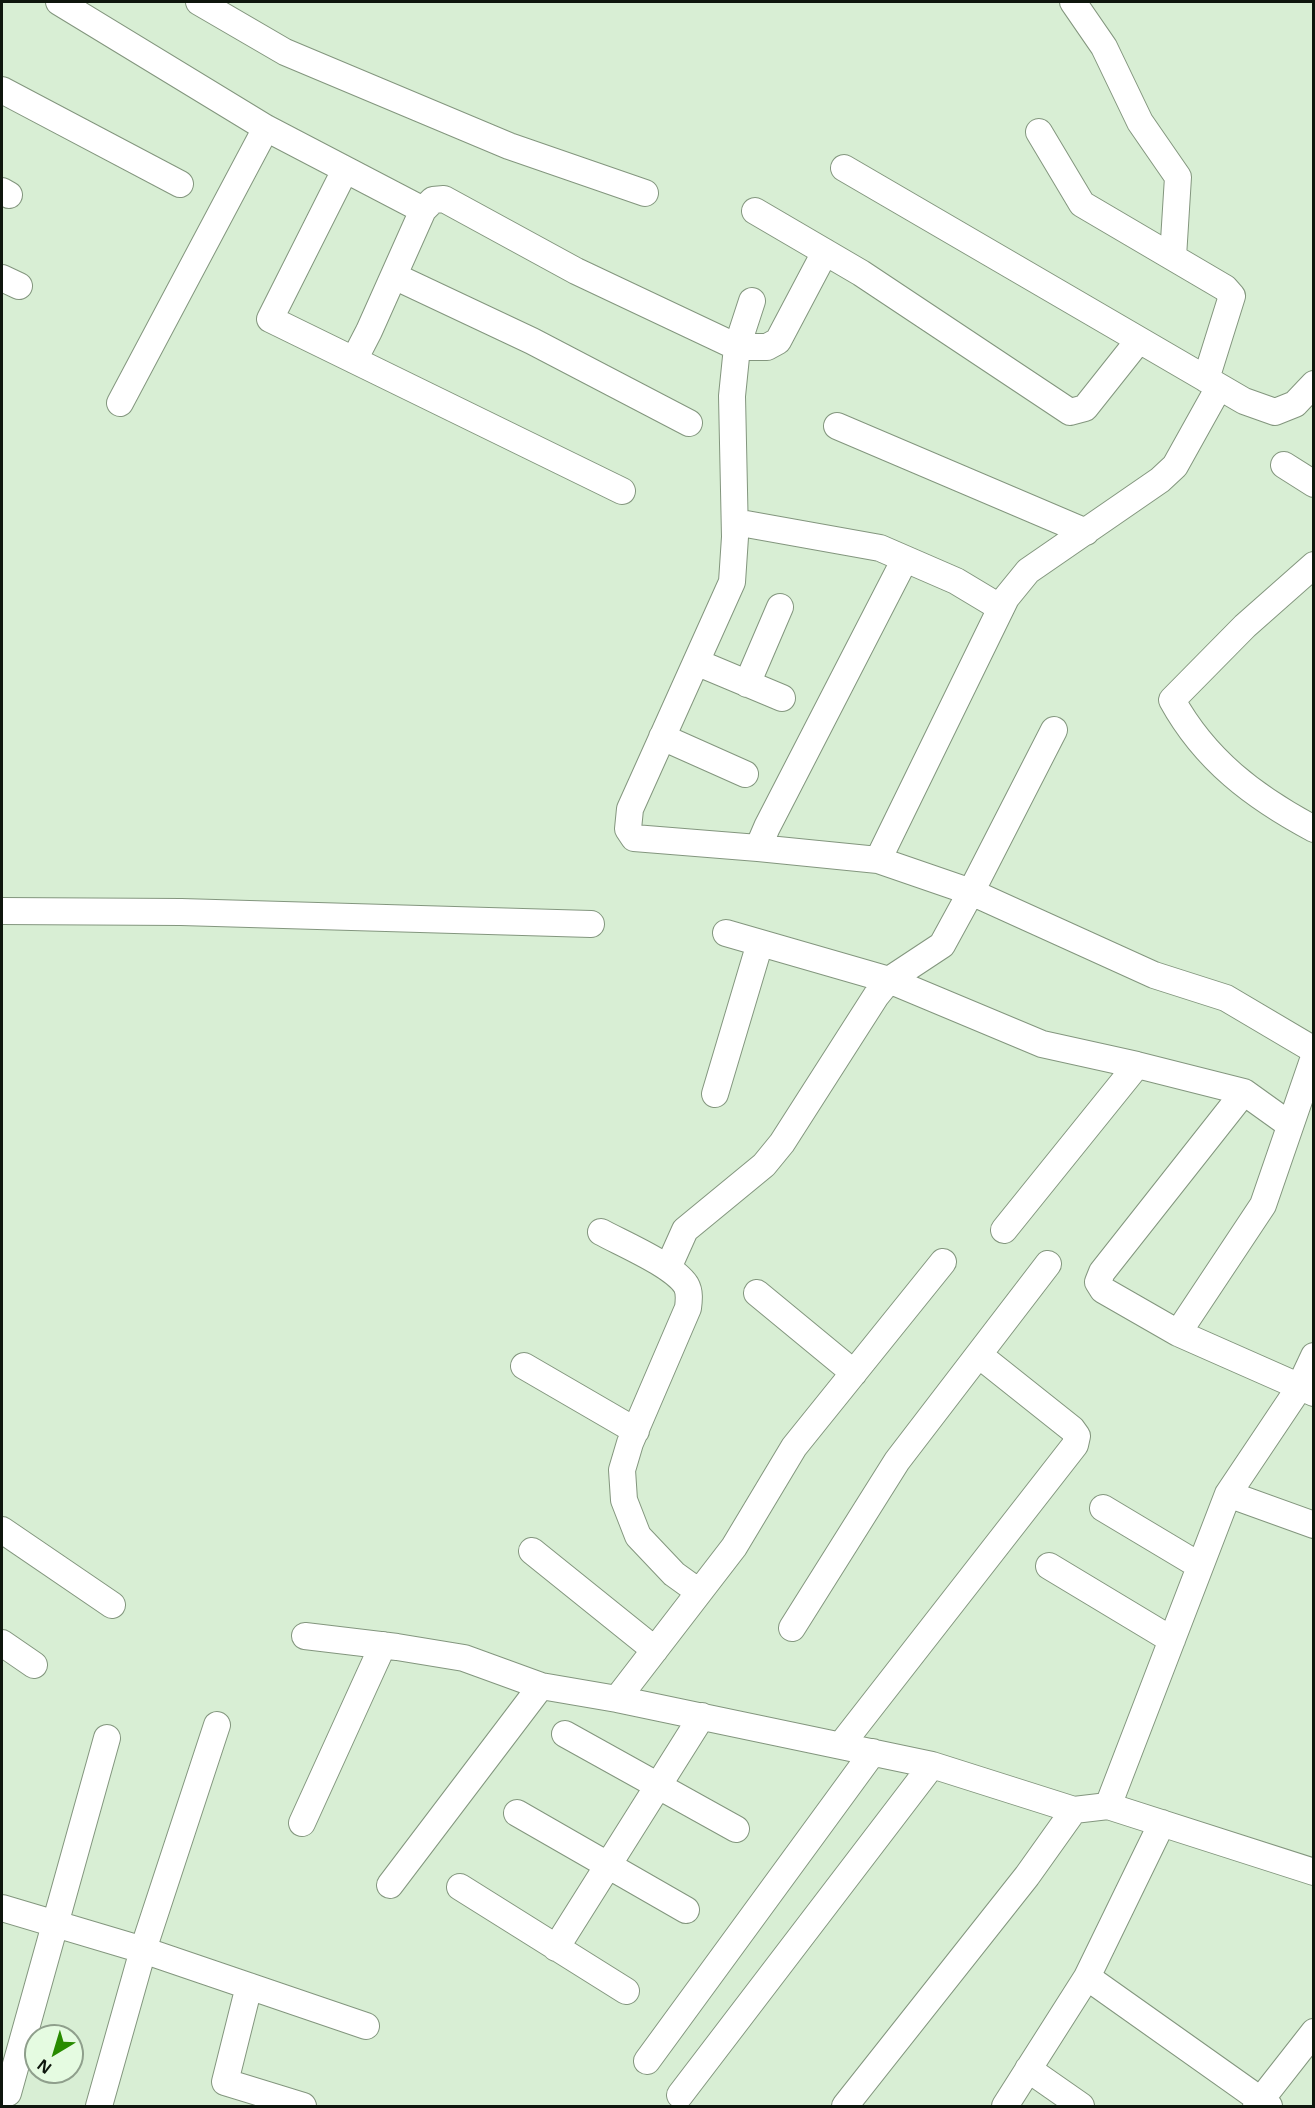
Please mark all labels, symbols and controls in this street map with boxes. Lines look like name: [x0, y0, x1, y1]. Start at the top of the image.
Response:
north arrow: [24, 2024, 84, 2084]
text: N: [32, 2054, 56, 2079]

